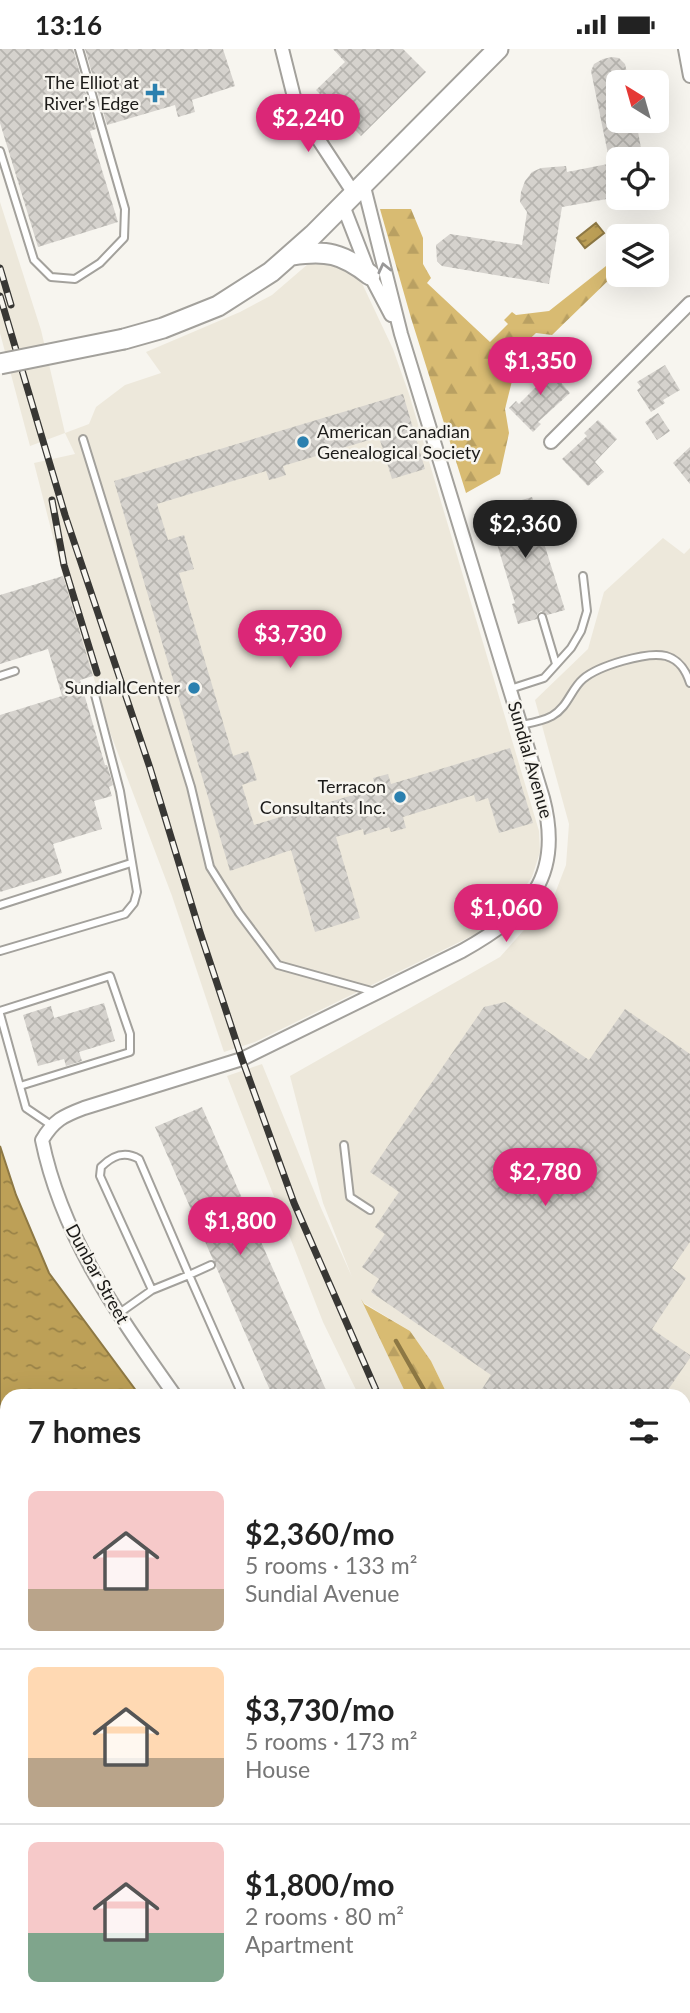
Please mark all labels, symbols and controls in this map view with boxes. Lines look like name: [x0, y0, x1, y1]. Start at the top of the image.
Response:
text: 13:16: [35, 9, 102, 41]
north arrow: [606, 70, 668, 133]
map controls: [606, 70, 669, 287]
place label: The Elliot at River's Edge: [44, 71, 140, 114]
marker: The Elliot at River's Edge: [145, 83, 165, 103]
pin: $2,240: [251, 95, 365, 154]
text: $2,240: [272, 103, 344, 131]
button: locate: [606, 147, 669, 210]
button: layers: [606, 224, 669, 287]
one-way arrow: [378, 262, 393, 274]
pin: $1,350: [483, 337, 597, 397]
text: $1,350: [504, 346, 576, 374]
place label: American Canadian Genealogical Society: [317, 420, 481, 463]
marker: American Canadian Genealogical Society: [295, 434, 311, 450]
pin: $2,360: [468, 501, 582, 560]
text: $2,360: [489, 509, 561, 537]
pin: $3,730: [233, 611, 347, 670]
text: $3,730: [254, 619, 326, 647]
place label: Sundial Center: [64, 676, 180, 698]
marker: Sundial Center: [186, 680, 202, 696]
street label: Sundial Avenue: [504, 699, 558, 821]
place label: Terracon Consultants Inc.: [260, 775, 386, 818]
marker: Terracon Consultants Inc.: [392, 789, 408, 805]
pin: $1,060: [449, 885, 563, 944]
text: $1,060: [470, 893, 542, 921]
pin: $2,780: [488, 1149, 602, 1208]
text: $2,780: [509, 1157, 581, 1185]
pin: $1,800: [183, 1197, 297, 1257]
text: $1,800: [204, 1206, 276, 1234]
street label: Dunbar Street: [61, 1220, 135, 1328]
icon: filters: [625, 1412, 663, 1450]
text: 7 homes: [28, 1413, 141, 1449]
text: $2,360/mo: [245, 1515, 394, 1551]
icon: home: [84, 1519, 168, 1603]
text: 5 rooms · 133 m²: [245, 1551, 417, 1579]
text: Sundial Avenue: [245, 1579, 399, 1607]
text: $3,730/mo: [245, 1691, 394, 1727]
icon: home: [84, 1695, 168, 1779]
text: 5 rooms · 173 m²: [245, 1727, 417, 1755]
text: House: [245, 1755, 310, 1783]
text: $1,800/mo: [245, 1866, 394, 1902]
icon: home: [84, 1870, 168, 1954]
text: 2 rooms · 80 m²: [245, 1902, 404, 1930]
text: Apartment: [245, 1930, 353, 1958]

